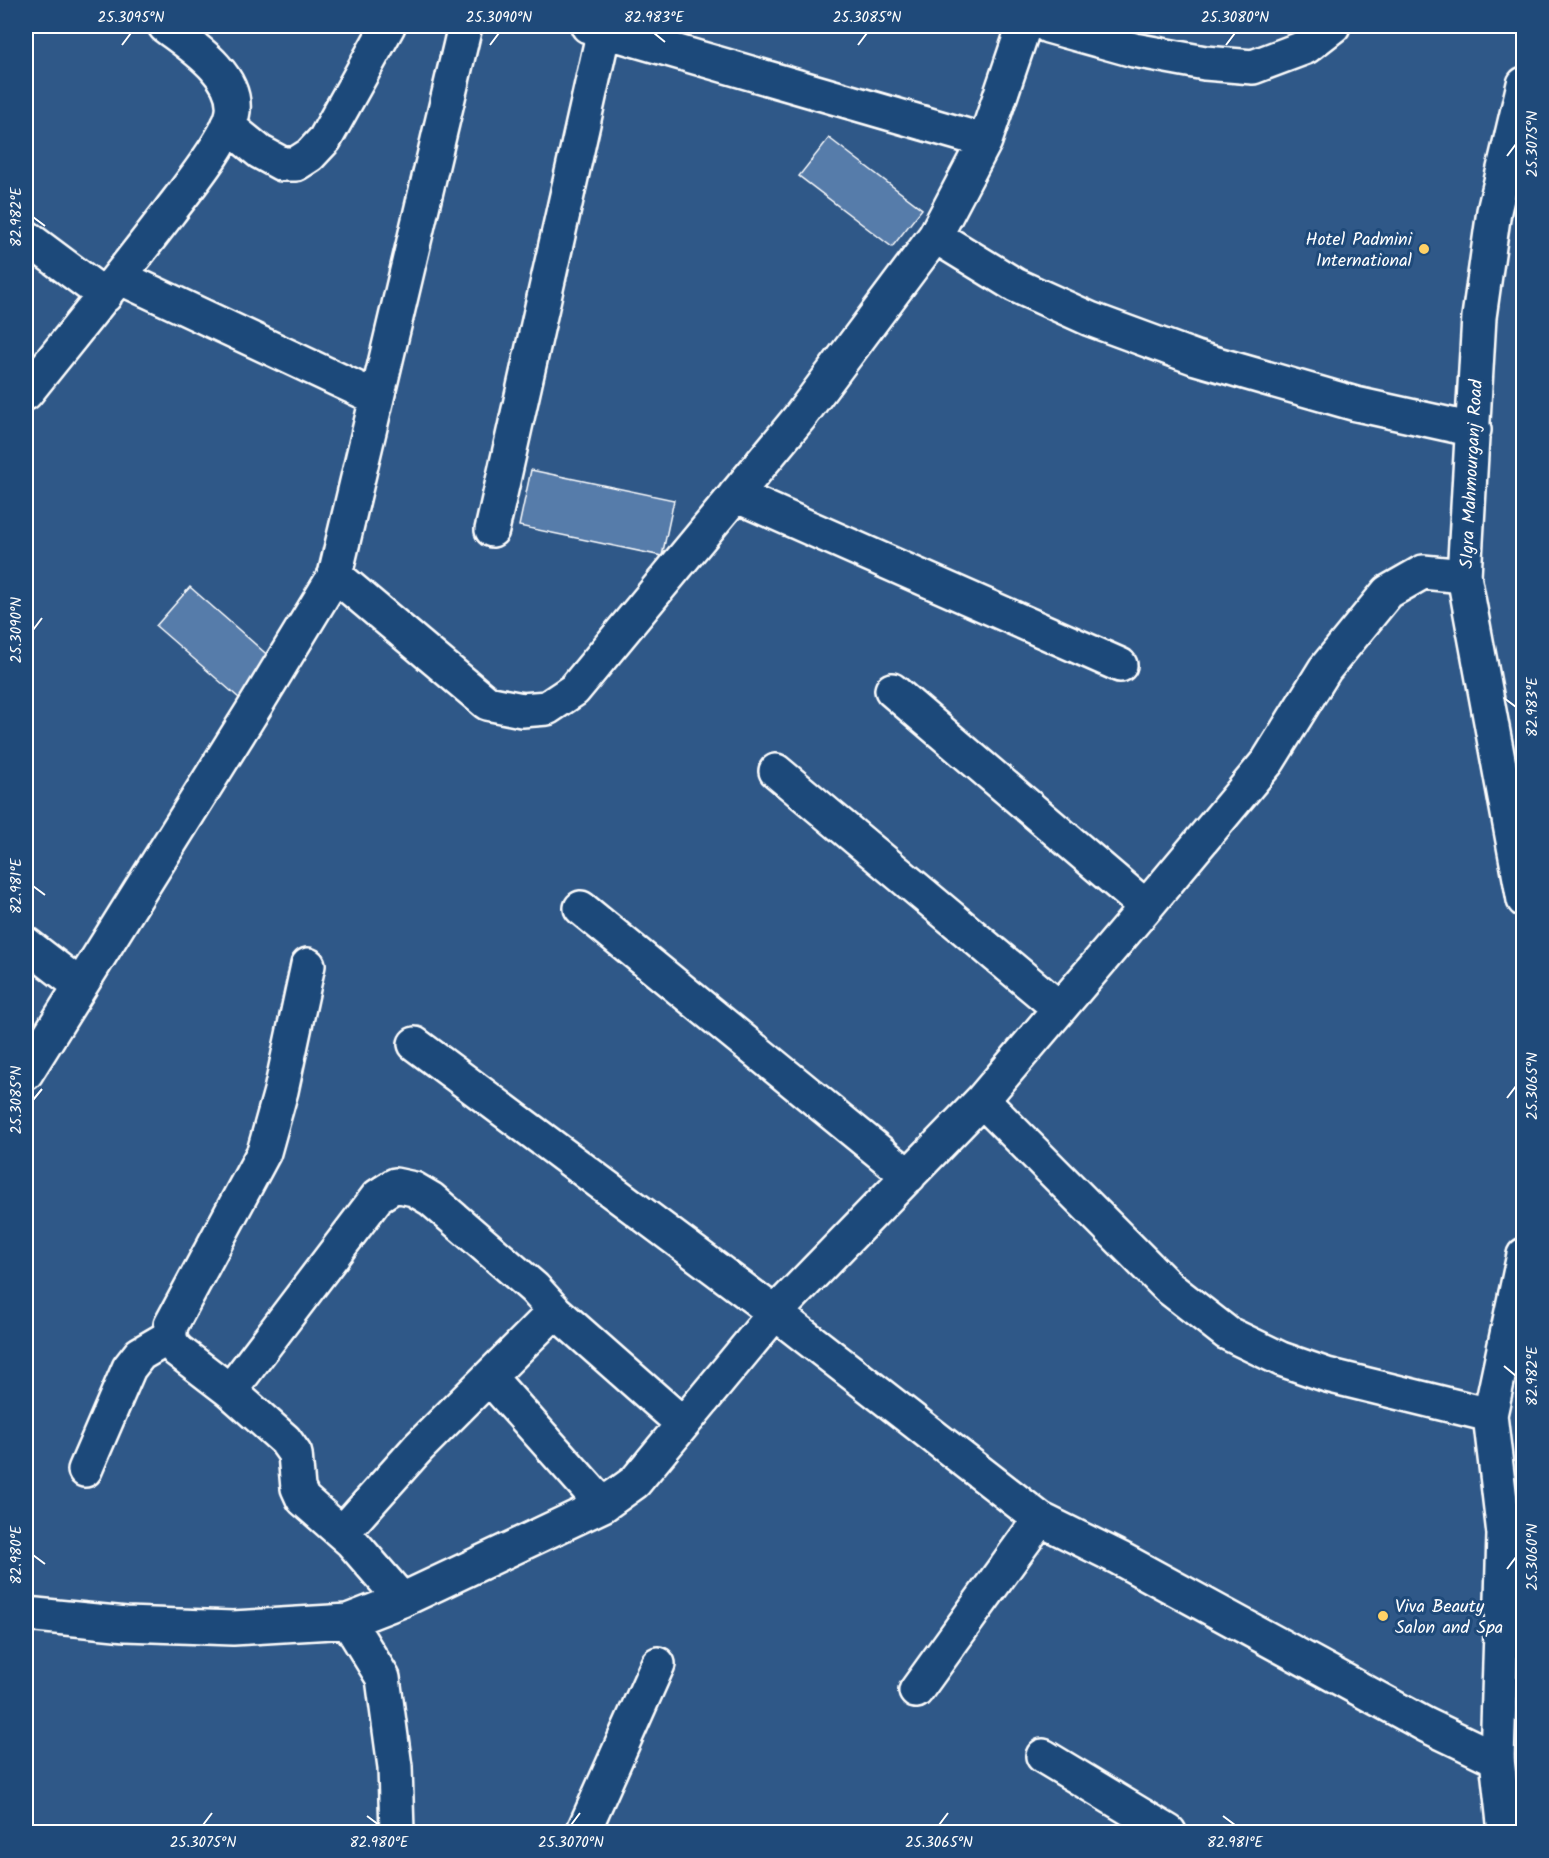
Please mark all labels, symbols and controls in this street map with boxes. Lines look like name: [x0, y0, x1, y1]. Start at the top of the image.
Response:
text: 25.3095°N: [97, 6, 165, 30]
text: 25.3090°N: [466, 6, 532, 30]
text: 82.983°E: [624, 6, 685, 30]
text: 25.3085°N: [833, 6, 901, 30]
text: 25.3080°N: [1201, 6, 1269, 30]
text: 25.3075°N: [1521, 111, 1545, 177]
text: 82.982°E: [5, 186, 29, 247]
place label: Hotel Padmini International: [1305, 226, 1413, 276]
marker: Hotel Padmini International: [1417, 242, 1431, 256]
street label: SIgra Mahmourganj Road: [1453, 378, 1492, 569]
text: 25.3090°N: [5, 597, 29, 663]
text: 82.983°E: [1521, 676, 1545, 737]
text: 82.981°E: [5, 857, 29, 914]
text: 25.3065°N: [1521, 1052, 1545, 1120]
text: 25.3085°N: [5, 1066, 29, 1134]
text: 82.982°E: [1521, 1345, 1545, 1406]
text: 25.3060°N: [1521, 1523, 1545, 1591]
text: 82.980°E: [5, 1524, 29, 1585]
place label: Viva Beauty Salon and Spa: [1395, 1593, 1503, 1643]
marker: Viva Beauty Salon and Spa: [1376, 1609, 1390, 1623]
text: 25.3075°N: [170, 1831, 236, 1855]
text: 82.980°E: [349, 1831, 410, 1855]
text: 25.3070°N: [538, 1831, 604, 1855]
text: 25.3065°N: [905, 1831, 973, 1855]
text: 82.981°E: [1207, 1831, 1264, 1855]

